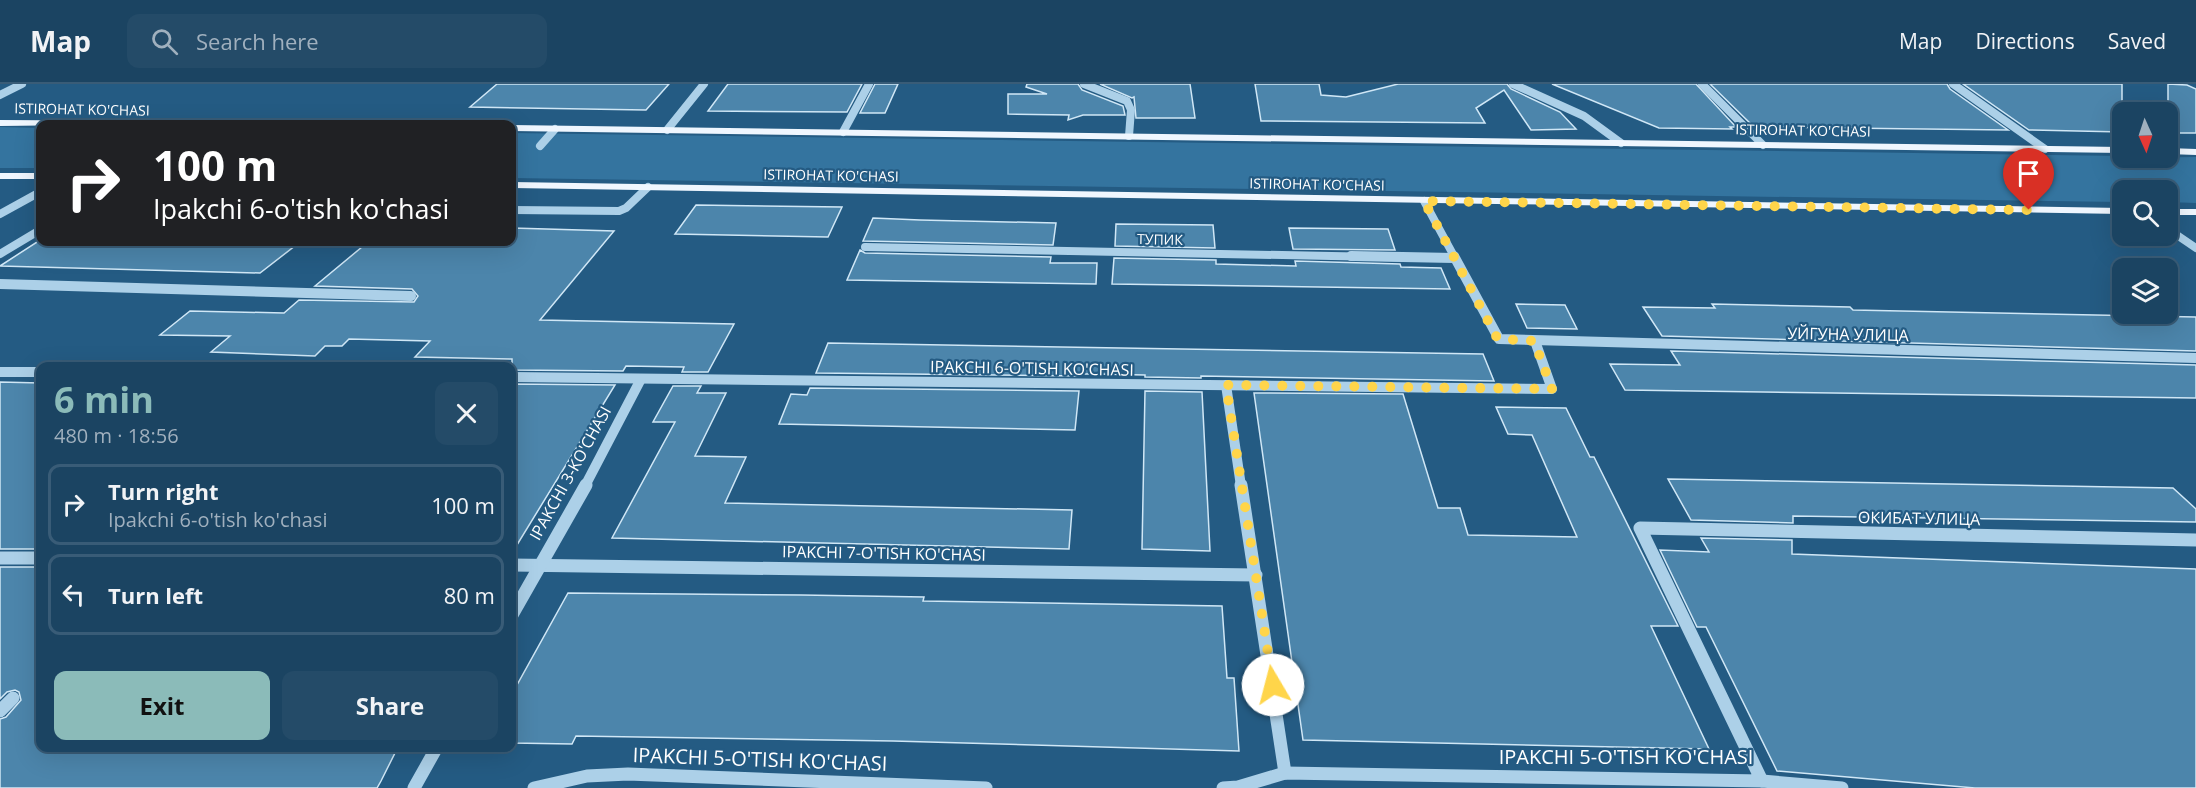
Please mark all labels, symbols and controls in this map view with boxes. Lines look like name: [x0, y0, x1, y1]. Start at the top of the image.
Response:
search box: [127, 14, 547, 68]
text: Map: [30, 22, 91, 60]
icon: search: [148, 25, 181, 58]
text: Search here: [196, 26, 319, 56]
text: Map: [1899, 27, 1942, 55]
text: Directions: [1975, 27, 2075, 55]
text: Saved: [2108, 27, 2166, 55]
street label: ISTIROHAT KO'CHASI: [14, 98, 150, 120]
north arrow: [2112, 102, 2178, 168]
map controls: [2112, 102, 2178, 324]
street label: ISTIROHAT KO'CHASI: [1735, 119, 1871, 141]
text: 100 m: [153, 136, 277, 193]
icon: right: [54, 144, 132, 222]
pin: [2003, 148, 2054, 210]
icon: arrive: [2012, 157, 2045, 190]
street label: ISTIROHAT KO'CHASI: [763, 164, 899, 186]
street label: ISTIROHAT KO'CHASI: [1249, 173, 1385, 195]
button: search: [2112, 180, 2178, 246]
text: Ipakchi 6-o'tish ko'chasi: [153, 190, 449, 227]
street label: ТУПИК: [1137, 229, 1183, 249]
button: layers: [2112, 258, 2178, 324]
street label: УЙГУНА УЛИЦА: [1787, 322, 1910, 346]
street label: IPAKCHI 6-O'TISH KO'CHASI: [930, 355, 1134, 381]
text: 6 min: [54, 375, 154, 424]
button: close: [435, 382, 498, 445]
street label: IPAKCHI 3-KO'CHASI: [524, 402, 616, 544]
text: 480 m · 18:56: [54, 422, 179, 449]
text: Turn right: [108, 476, 219, 506]
icon: right: [57, 488, 90, 521]
text: 100 m: [431, 490, 495, 520]
text: Ipakchi 6-o'tish ko'chasi: [108, 506, 327, 533]
street label: ОКИБАТ УЛИЦА: [1858, 506, 1981, 530]
street label: IPAKCHI 7-O'TISH KO'CHASI: [782, 540, 986, 566]
icon: left: [57, 578, 90, 611]
text: Turn left: [108, 580, 203, 610]
text: 80 m: [444, 580, 495, 610]
position arrow: [1241, 653, 1305, 717]
button: Exit: [54, 671, 270, 740]
button: Share: [282, 671, 498, 740]
street label: IPAKCHI 5-O'TISH KO'CHASI: [632, 741, 888, 777]
street label: IPAKCHI 5-O'TISH KO'CHASI: [1499, 743, 1753, 770]

